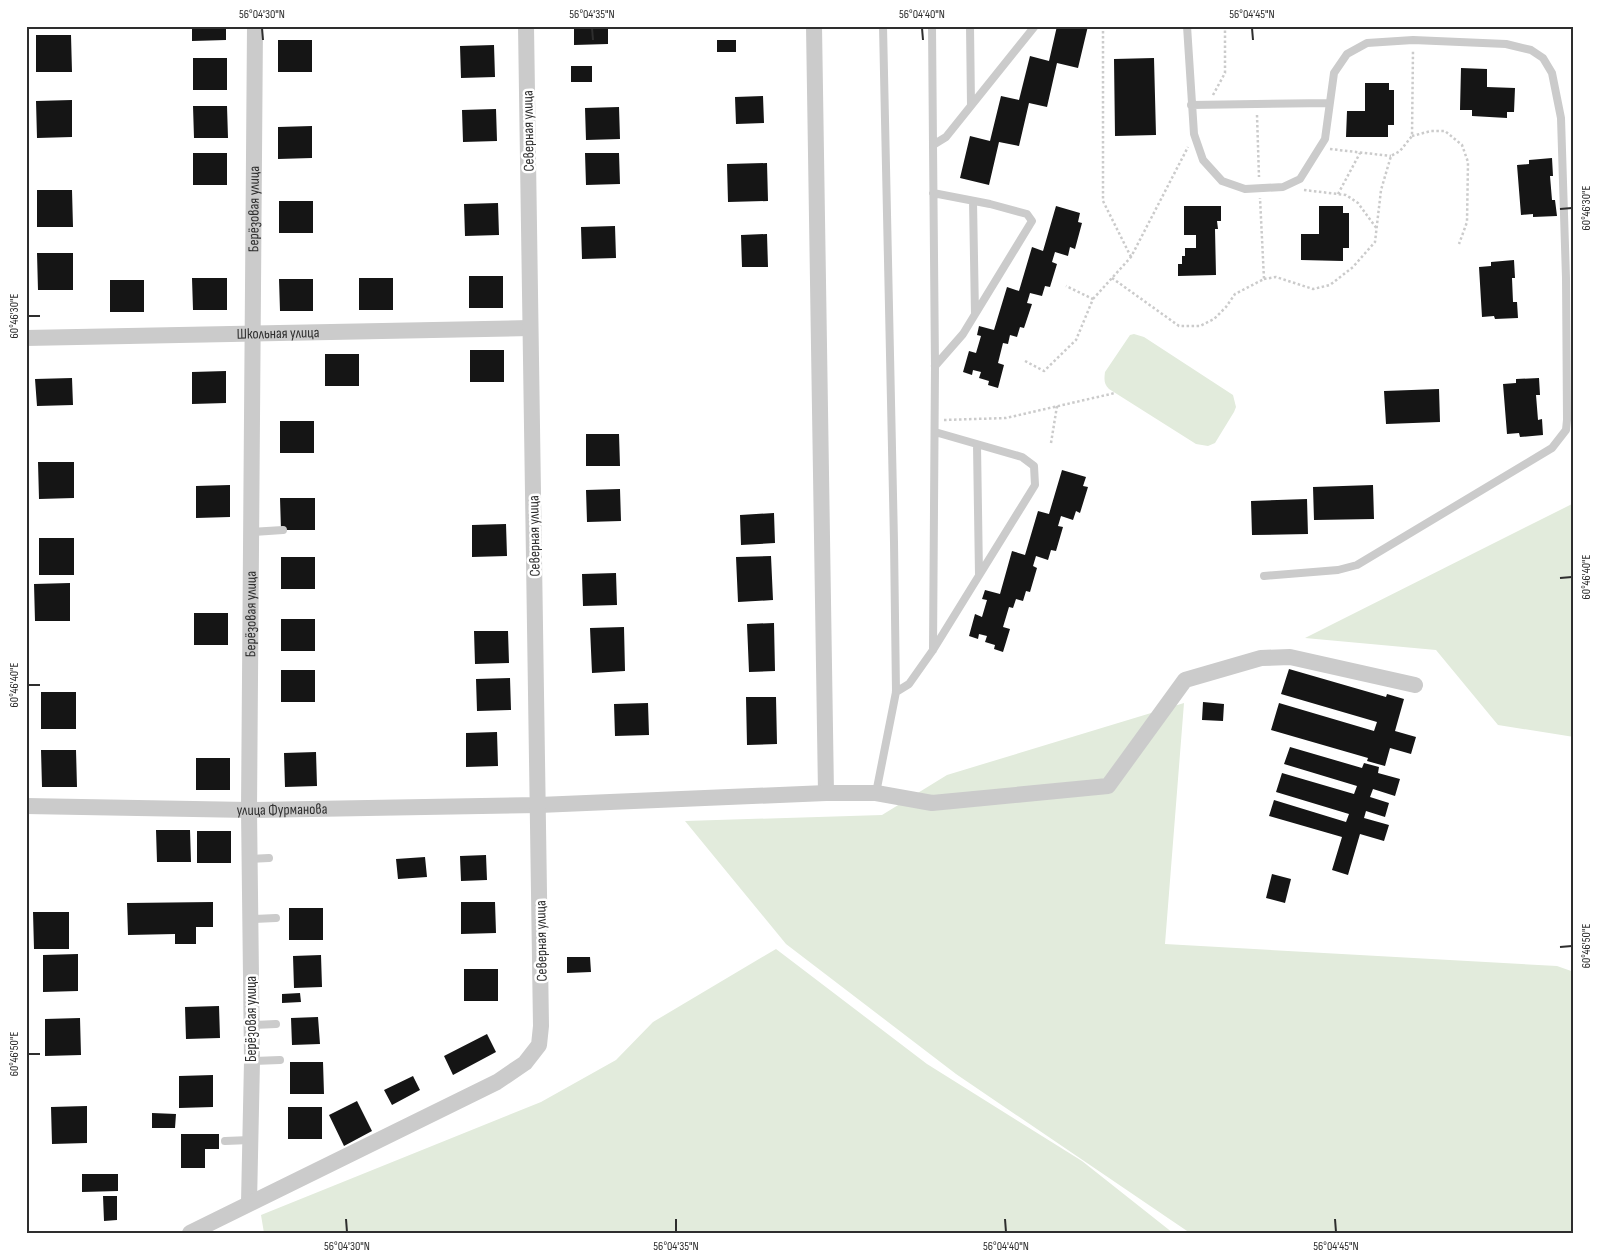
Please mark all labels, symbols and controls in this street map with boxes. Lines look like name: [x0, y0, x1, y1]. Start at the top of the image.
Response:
text: 56°04'30"N: [239, 7, 285, 22]
text: 56°04'35"N: [569, 7, 615, 22]
text: 56°04'40"N: [899, 7, 945, 22]
text: 56°04'45"N: [1229, 7, 1275, 22]
street label: Северная улица: [518, 90, 539, 172]
street label: Берёзовая улица: [244, 166, 264, 252]
text: 60°46'30"E: [1579, 186, 1594, 230]
text: 60°46'30"E: [7, 294, 22, 338]
street label: Школьная улица: [236, 323, 320, 344]
street label: Северная улица: [524, 495, 545, 577]
text: 60°46'40"E: [1579, 555, 1594, 599]
street label: Берёзовая улица: [241, 571, 261, 657]
text: 60°46'40"E: [7, 663, 22, 707]
street label: улица Фурманова: [236, 800, 328, 820]
street label: Северная улица: [531, 900, 552, 982]
text: 60°46'50"E: [1579, 924, 1594, 968]
street label: Берёзовая улица: [242, 976, 261, 1062]
text: 60°46'50"E: [7, 1032, 22, 1076]
text: 56°04'30"N: [324, 1239, 370, 1254]
text: 56°04'35"N: [653, 1239, 699, 1254]
text: 56°04'40"N: [983, 1239, 1029, 1254]
text: 56°04'45"N: [1313, 1239, 1359, 1254]

